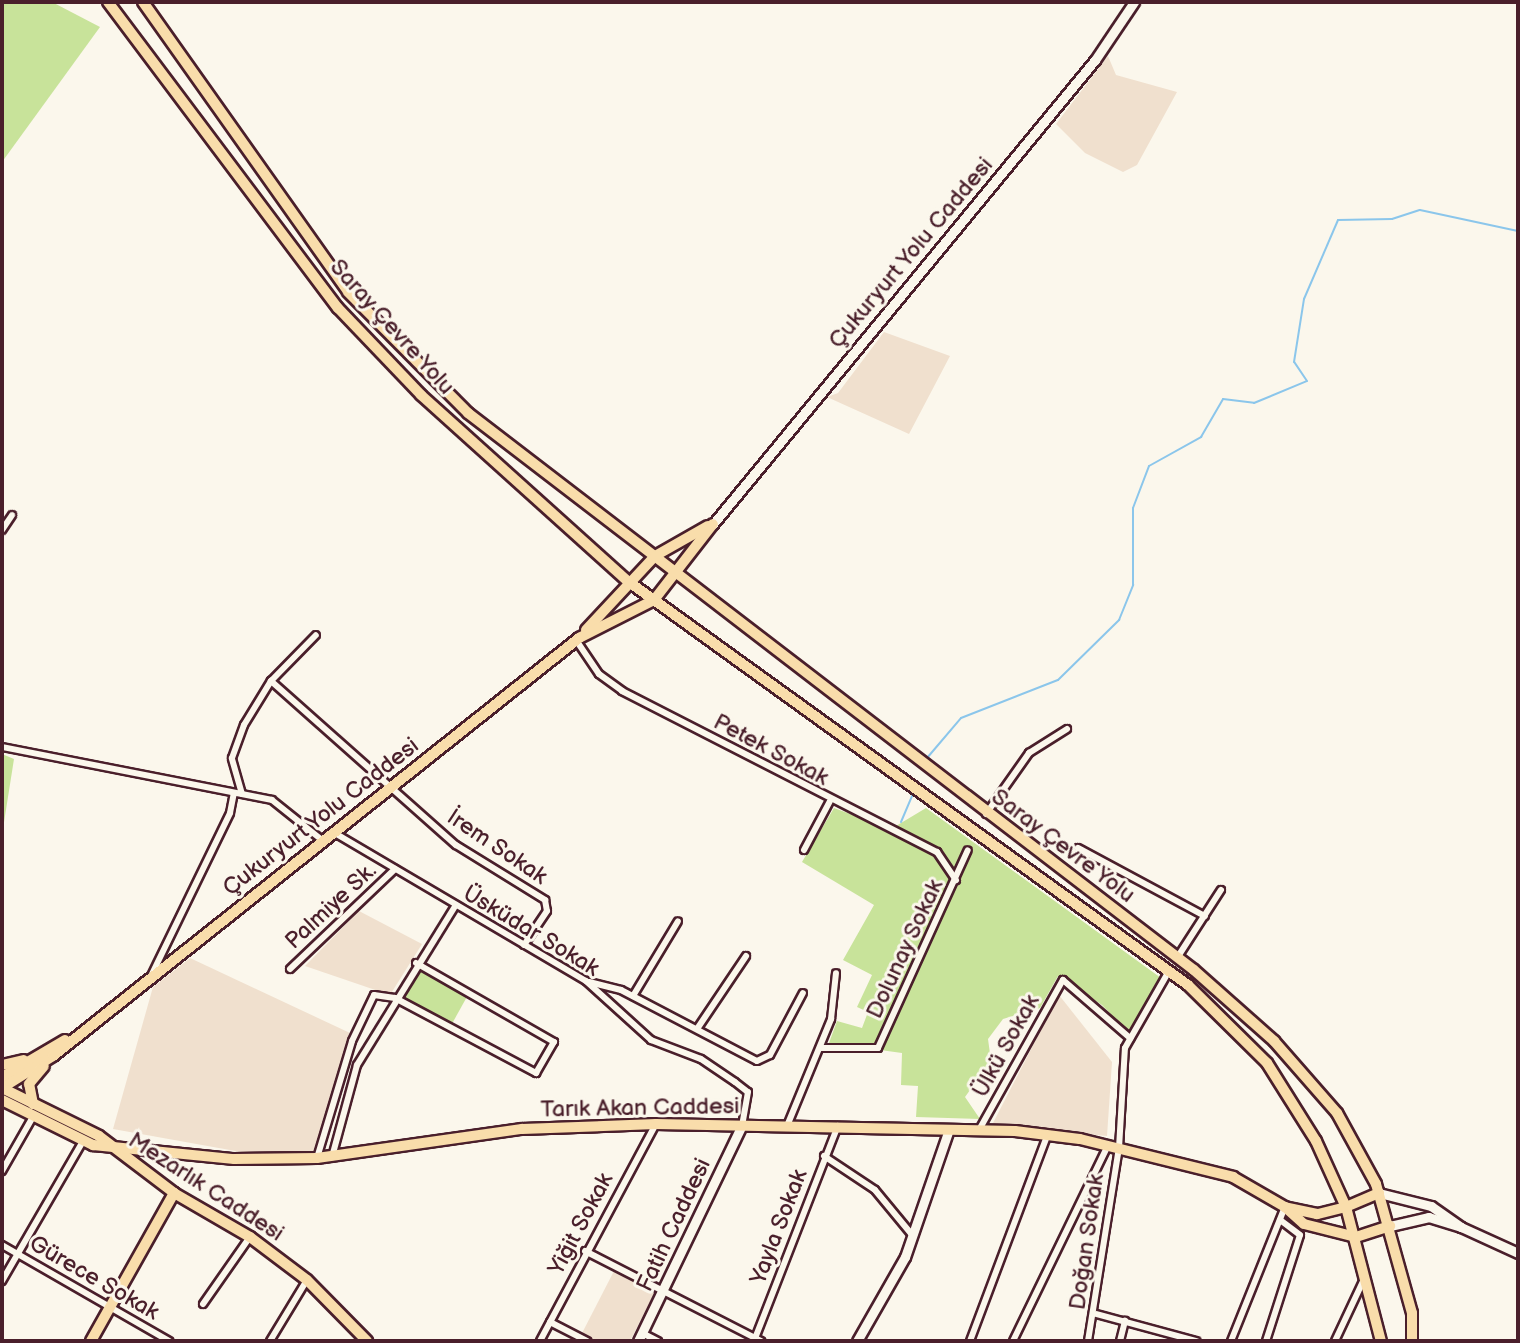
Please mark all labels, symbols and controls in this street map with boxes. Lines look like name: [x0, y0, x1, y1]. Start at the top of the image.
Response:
street label: Çukuryurt Yolu Caddesi: [823, 151, 999, 355]
street label: Saray Çevre Yolu: [323, 253, 461, 401]
street label: Petek Sokak: [709, 708, 833, 792]
street label: Çukuryurt Yolu Caddesi: [217, 732, 425, 902]
street label: Saray Çevre Yolu: [985, 782, 1141, 910]
street label: İrem Sokak: [441, 803, 553, 891]
street label: Palmiye Sk.: [280, 857, 382, 955]
street label: Dolunay Sokak: [860, 874, 950, 1024]
street label: Üsküdar Sokak: [458, 879, 604, 983]
street label: Ülkü Sokak: [966, 990, 1046, 1102]
street label: Tarık Akan Caddesi: [540, 1092, 740, 1124]
street label: Mezarlık Caddesi: [123, 1126, 289, 1248]
street label: Fatih Caddesi: [631, 1154, 717, 1296]
street label: Yayla Sokak: [744, 1165, 814, 1289]
street label: Yiğit Sokak: [543, 1168, 619, 1280]
street label: Doğan Sokak: [1064, 1172, 1110, 1312]
street label: Gürece Sokak: [24, 1230, 164, 1326]

